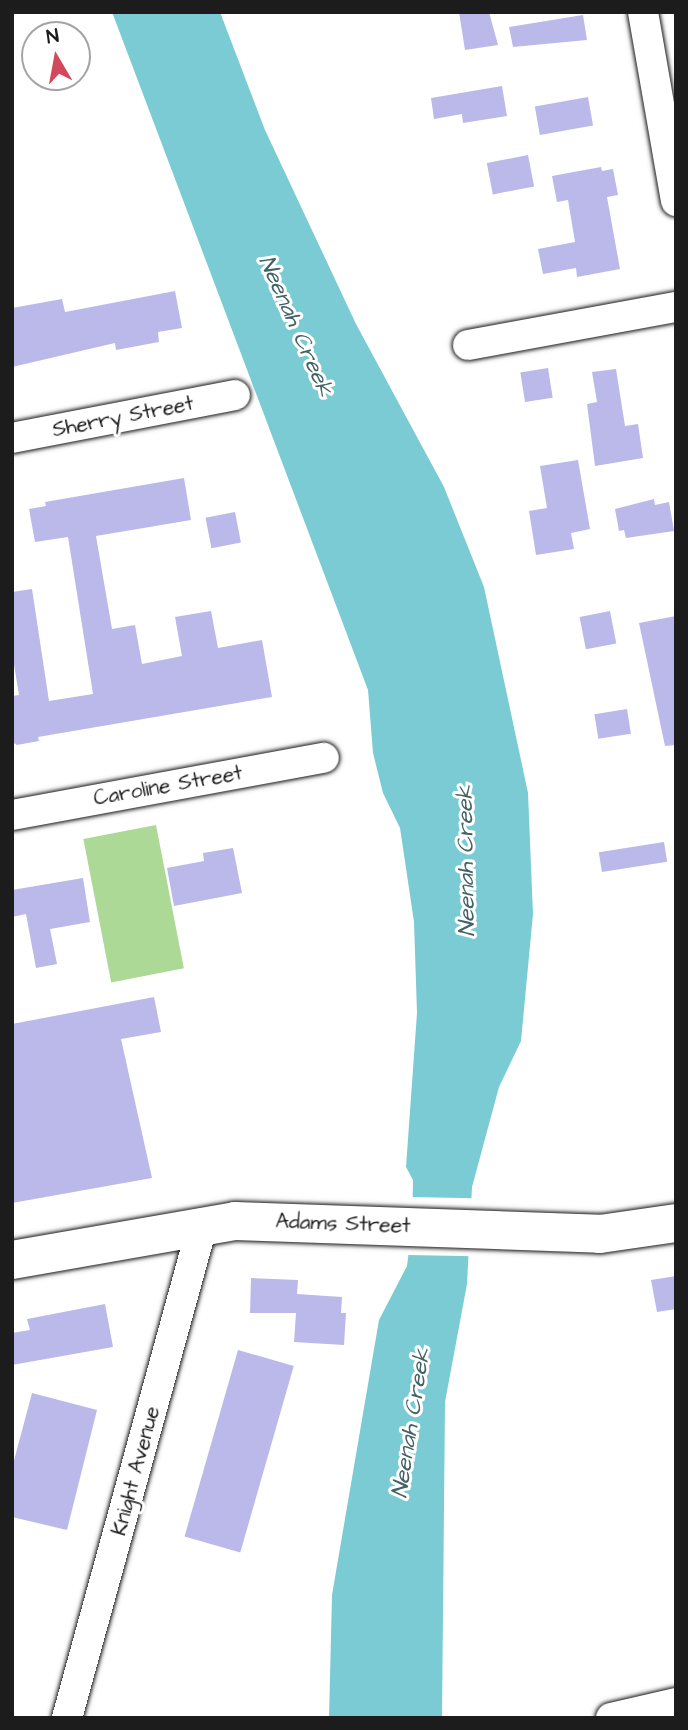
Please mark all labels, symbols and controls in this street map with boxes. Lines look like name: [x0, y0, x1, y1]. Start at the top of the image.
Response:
north arrow: [21, 21, 91, 91]
text: N: [44, 22, 61, 51]
water label: Neenah Creek: [253, 251, 339, 401]
street label: Sherry Street: [50, 391, 196, 443]
street label: Caroline Street: [92, 761, 244, 811]
water label: Neenah Creek: [451, 785, 481, 937]
street label: Adams Street: [275, 1209, 411, 1239]
water label: Neenah Creek: [386, 1346, 436, 1500]
street label: Knight Avenue: [107, 1404, 165, 1538]

